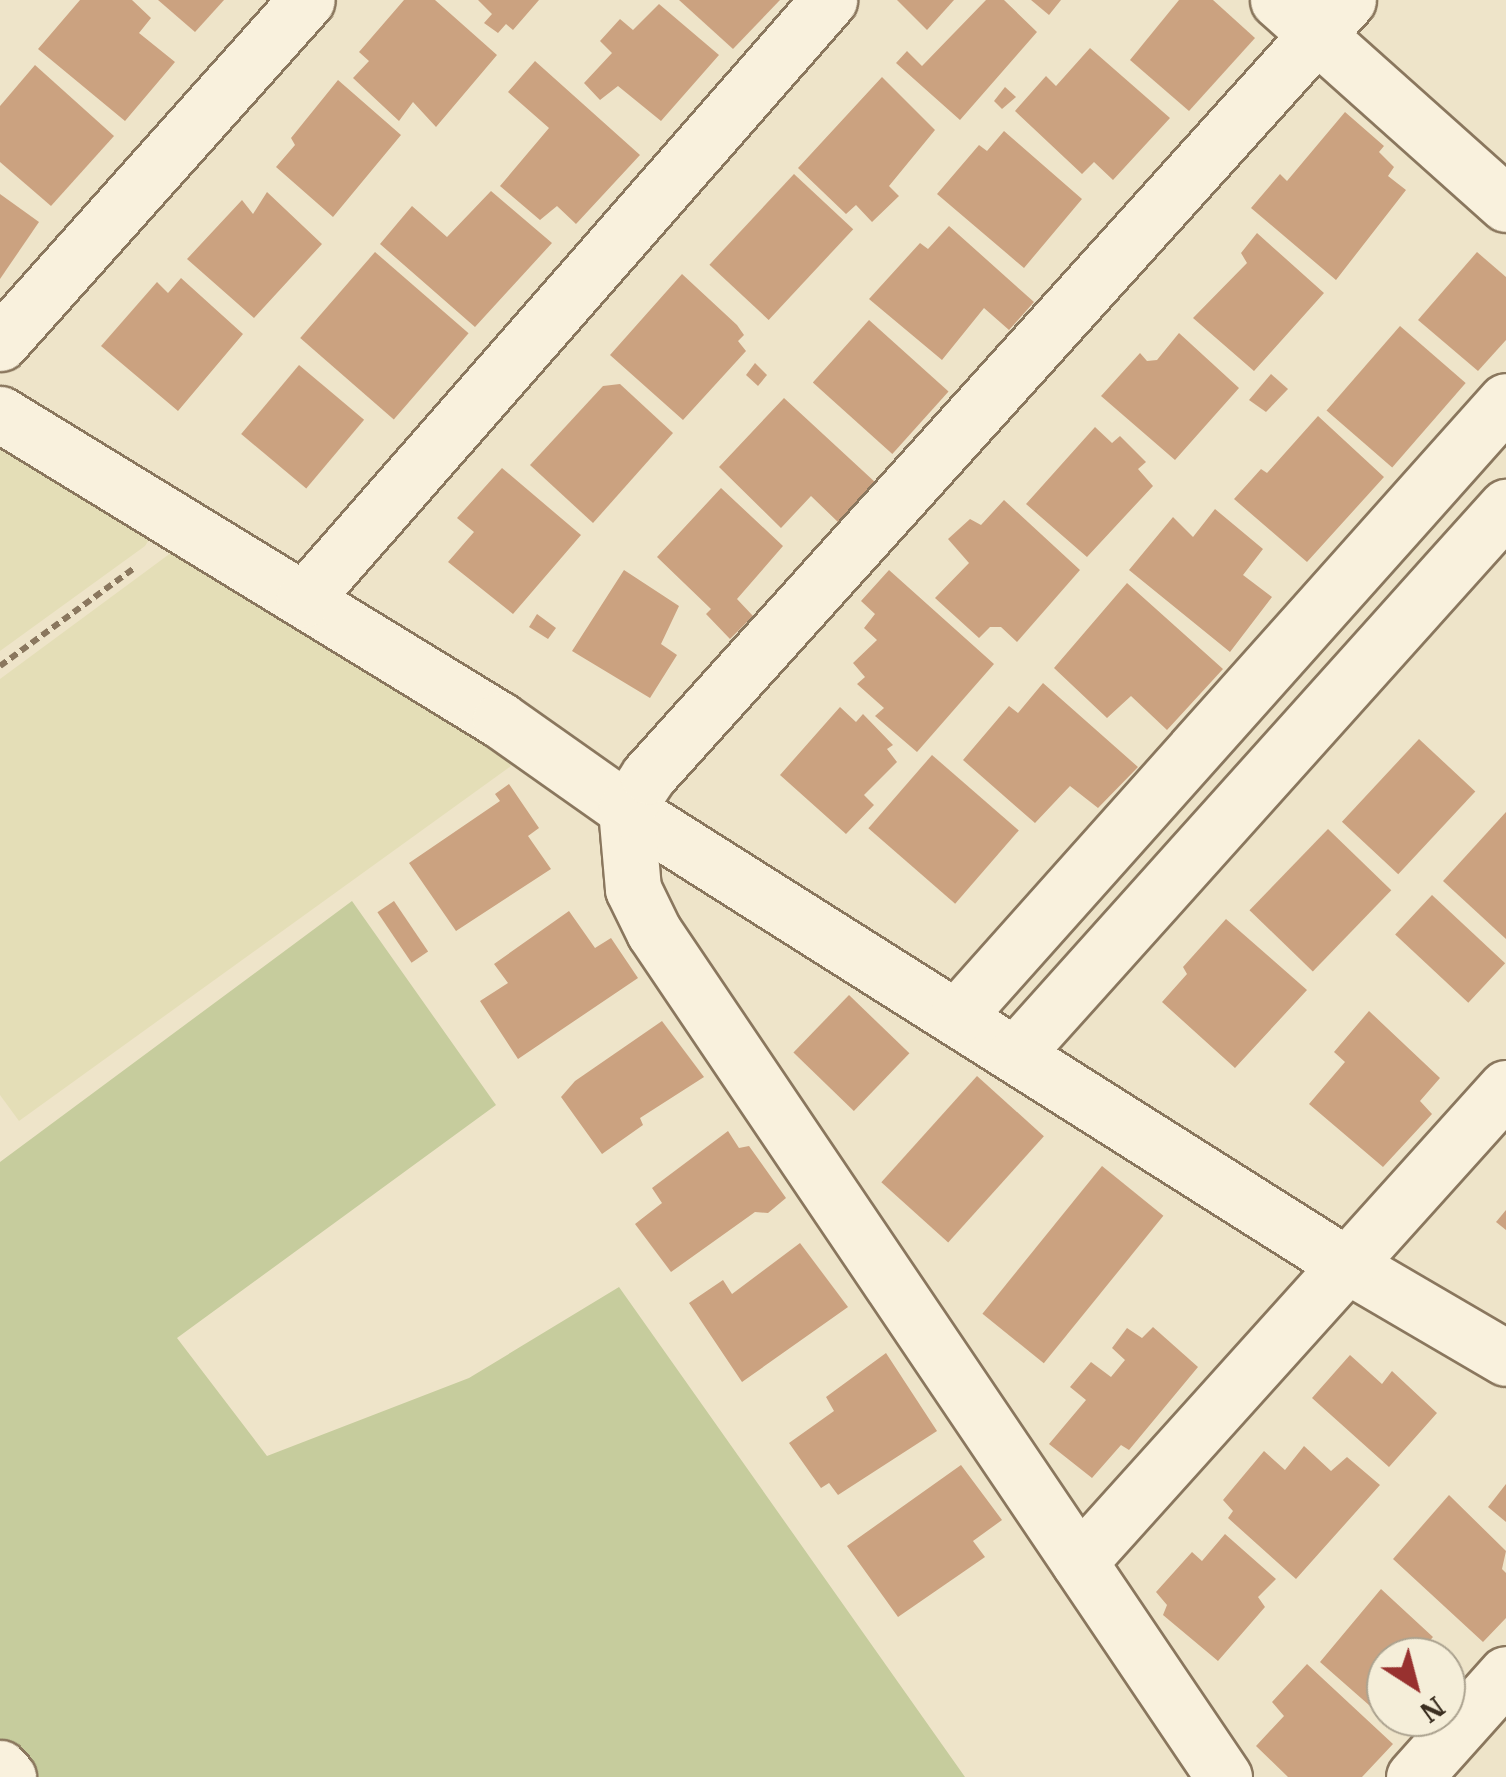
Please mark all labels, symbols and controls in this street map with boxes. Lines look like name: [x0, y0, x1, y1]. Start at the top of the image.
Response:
north arrow: [1366, 1637, 1466, 1737]
text: N: [1413, 1689, 1453, 1732]

